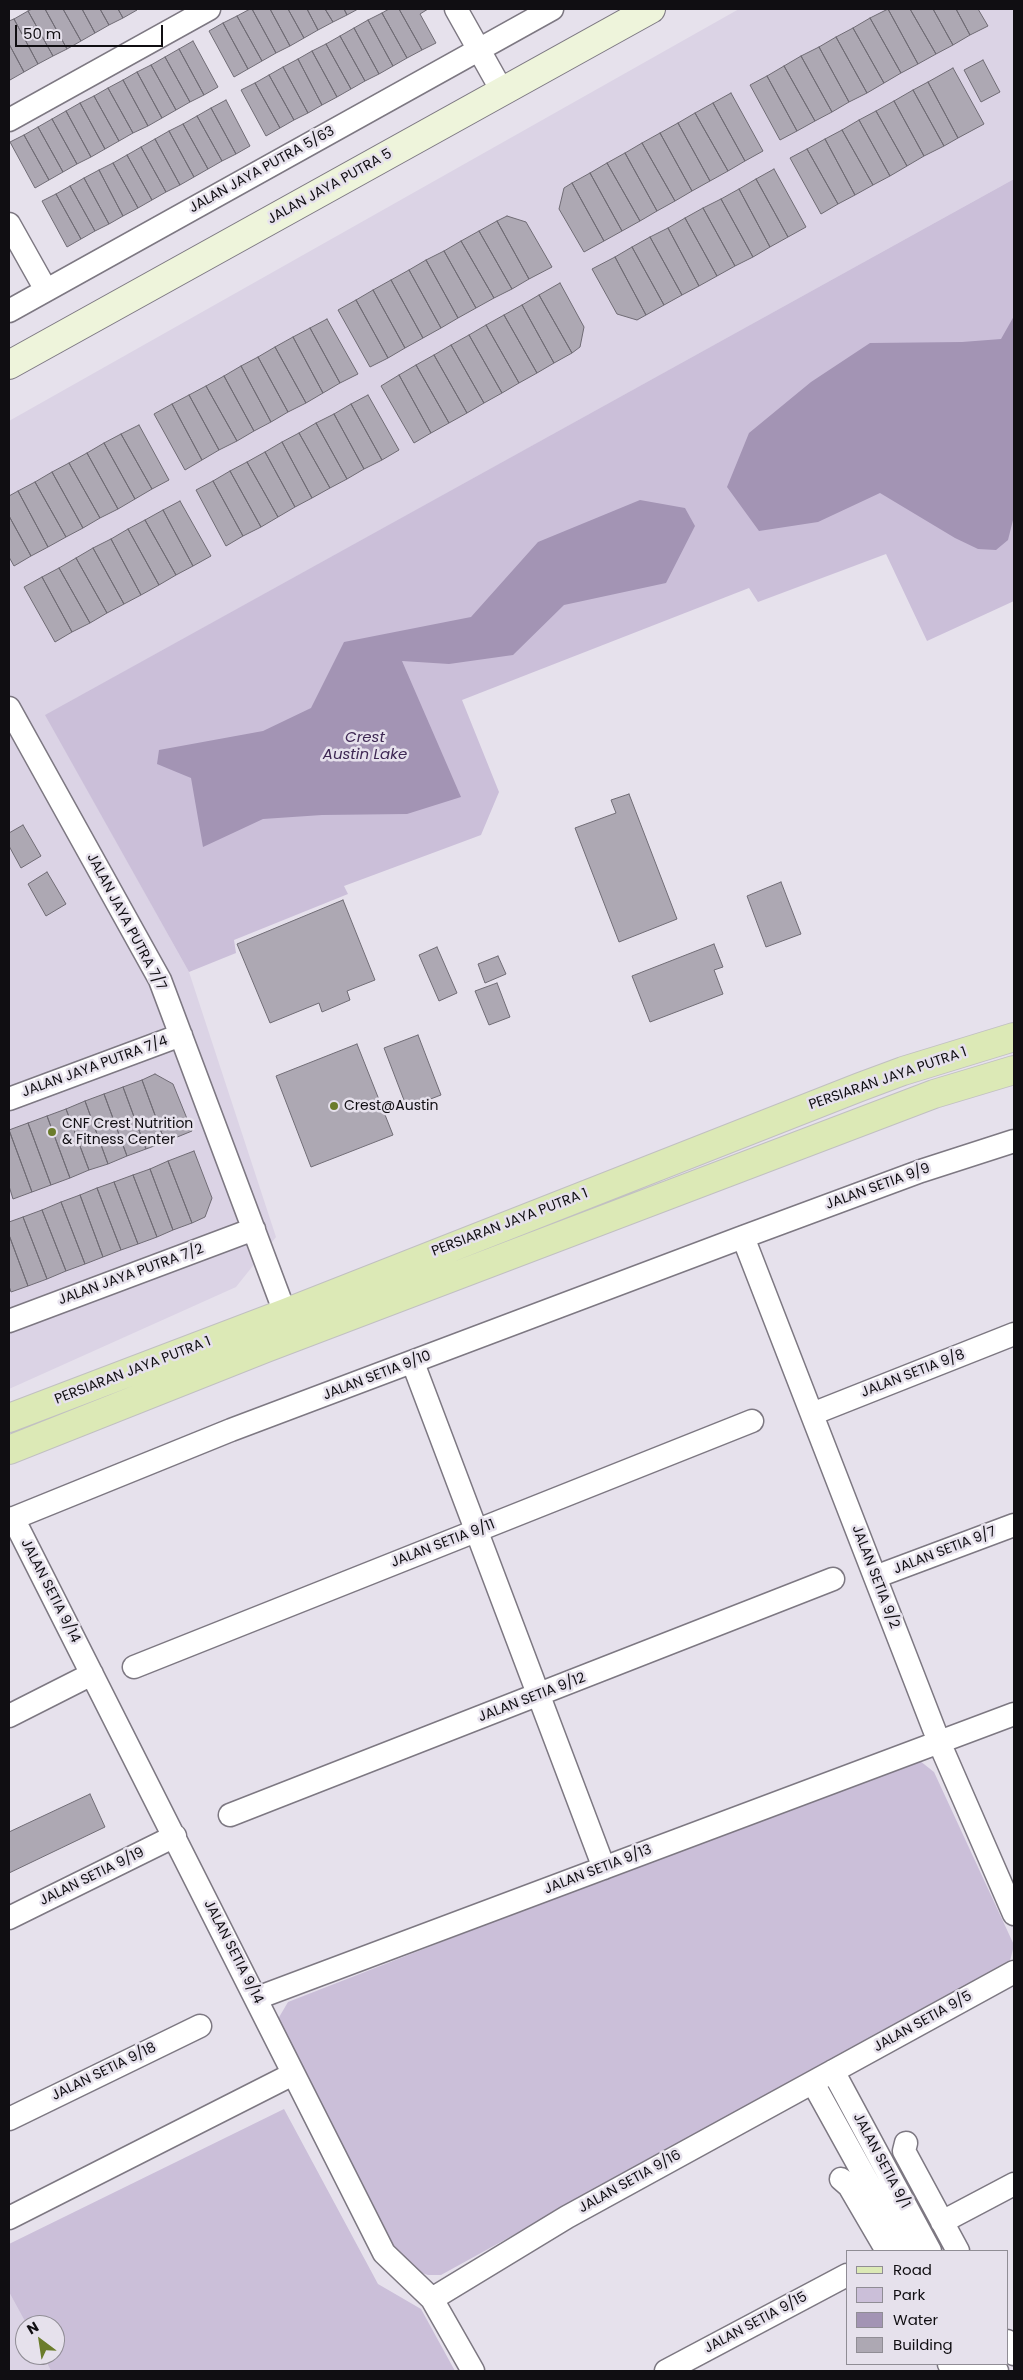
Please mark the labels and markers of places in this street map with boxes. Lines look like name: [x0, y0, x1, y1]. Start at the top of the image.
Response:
place label: Crest@Austin: [344, 1098, 438, 1114]
marker: Crest@Austin: [328, 1100, 340, 1112]
place label: CNF Crest Nutrition & Fitness Center: [62, 1116, 193, 1148]
marker: CNF Crest Nutrition & Fitness Center: [46, 1126, 58, 1138]

